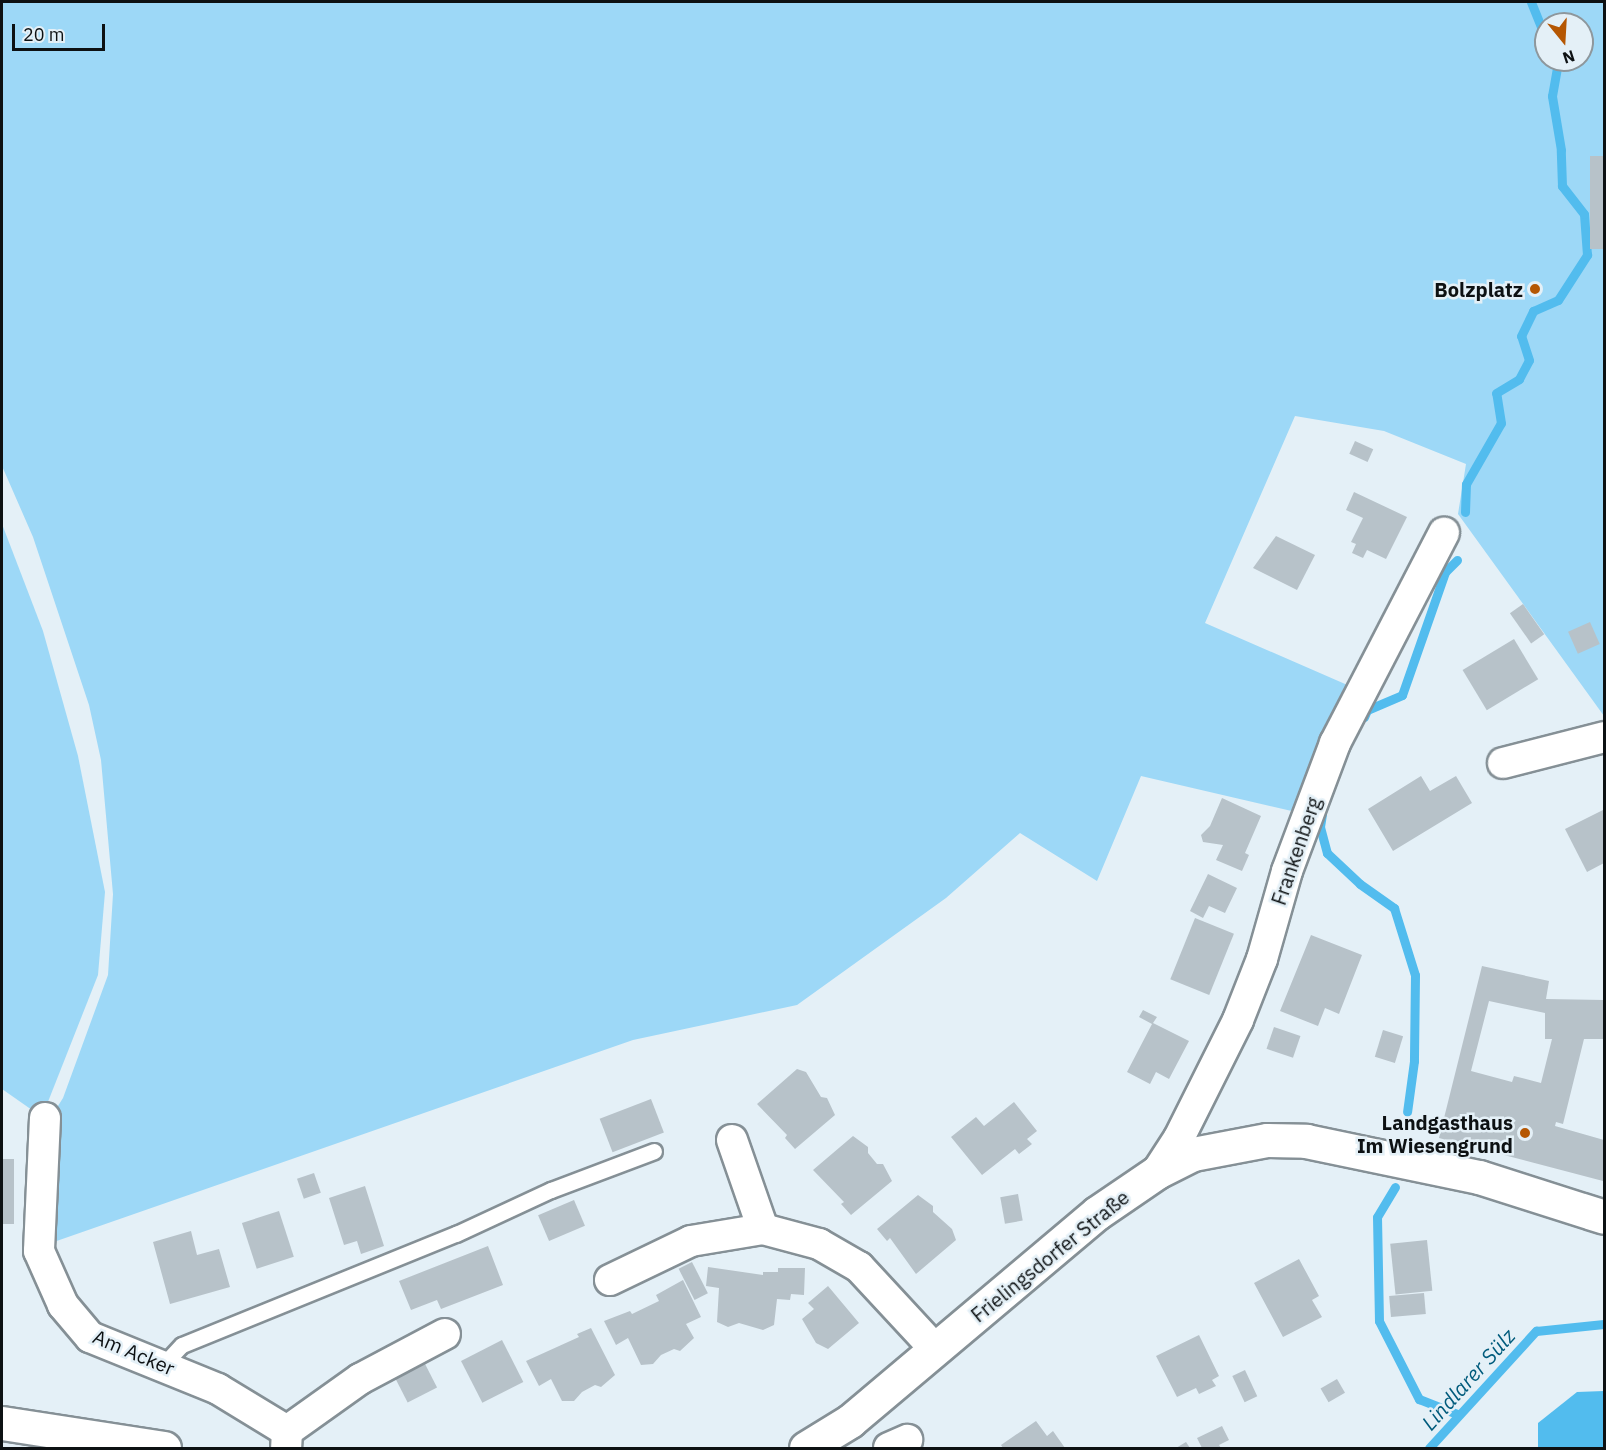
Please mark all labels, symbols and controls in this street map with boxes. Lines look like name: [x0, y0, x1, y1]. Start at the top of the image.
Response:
scale bar: [15, 12, 108, 50]
north arrow: [1534, 12, 1594, 72]
text: 20 m: [23, 23, 65, 46]
text: N: [1560, 46, 1578, 69]
place label: Bolzplatz: [1434, 277, 1523, 301]
marker: Bolzplatz: [1528, 282, 1542, 296]
street label: Frankenberg: [1266, 794, 1326, 908]
place label: Landgasthaus Im Wiesengrund: [1357, 1110, 1513, 1157]
marker: Landgasthaus Im Wiesengrund: [1518, 1126, 1532, 1140]
street label: Frielingsdorfer Straße: [966, 1185, 1134, 1327]
water label: Lindlarer Sülz: [1416, 1323, 1520, 1435]
street label: Am Acker: [90, 1324, 178, 1380]

